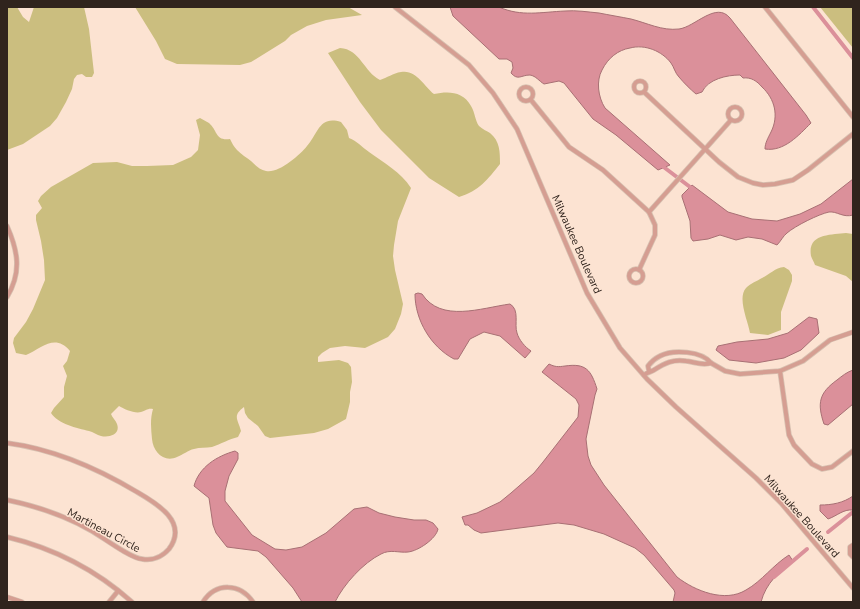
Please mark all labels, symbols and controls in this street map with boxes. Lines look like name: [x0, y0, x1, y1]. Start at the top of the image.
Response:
street label: Milwaukee Boulevard: [548, 193, 605, 296]
street label: Milwaukee Boulevard: [760, 472, 843, 561]
street label: Martineau Circle: [65, 505, 143, 556]

